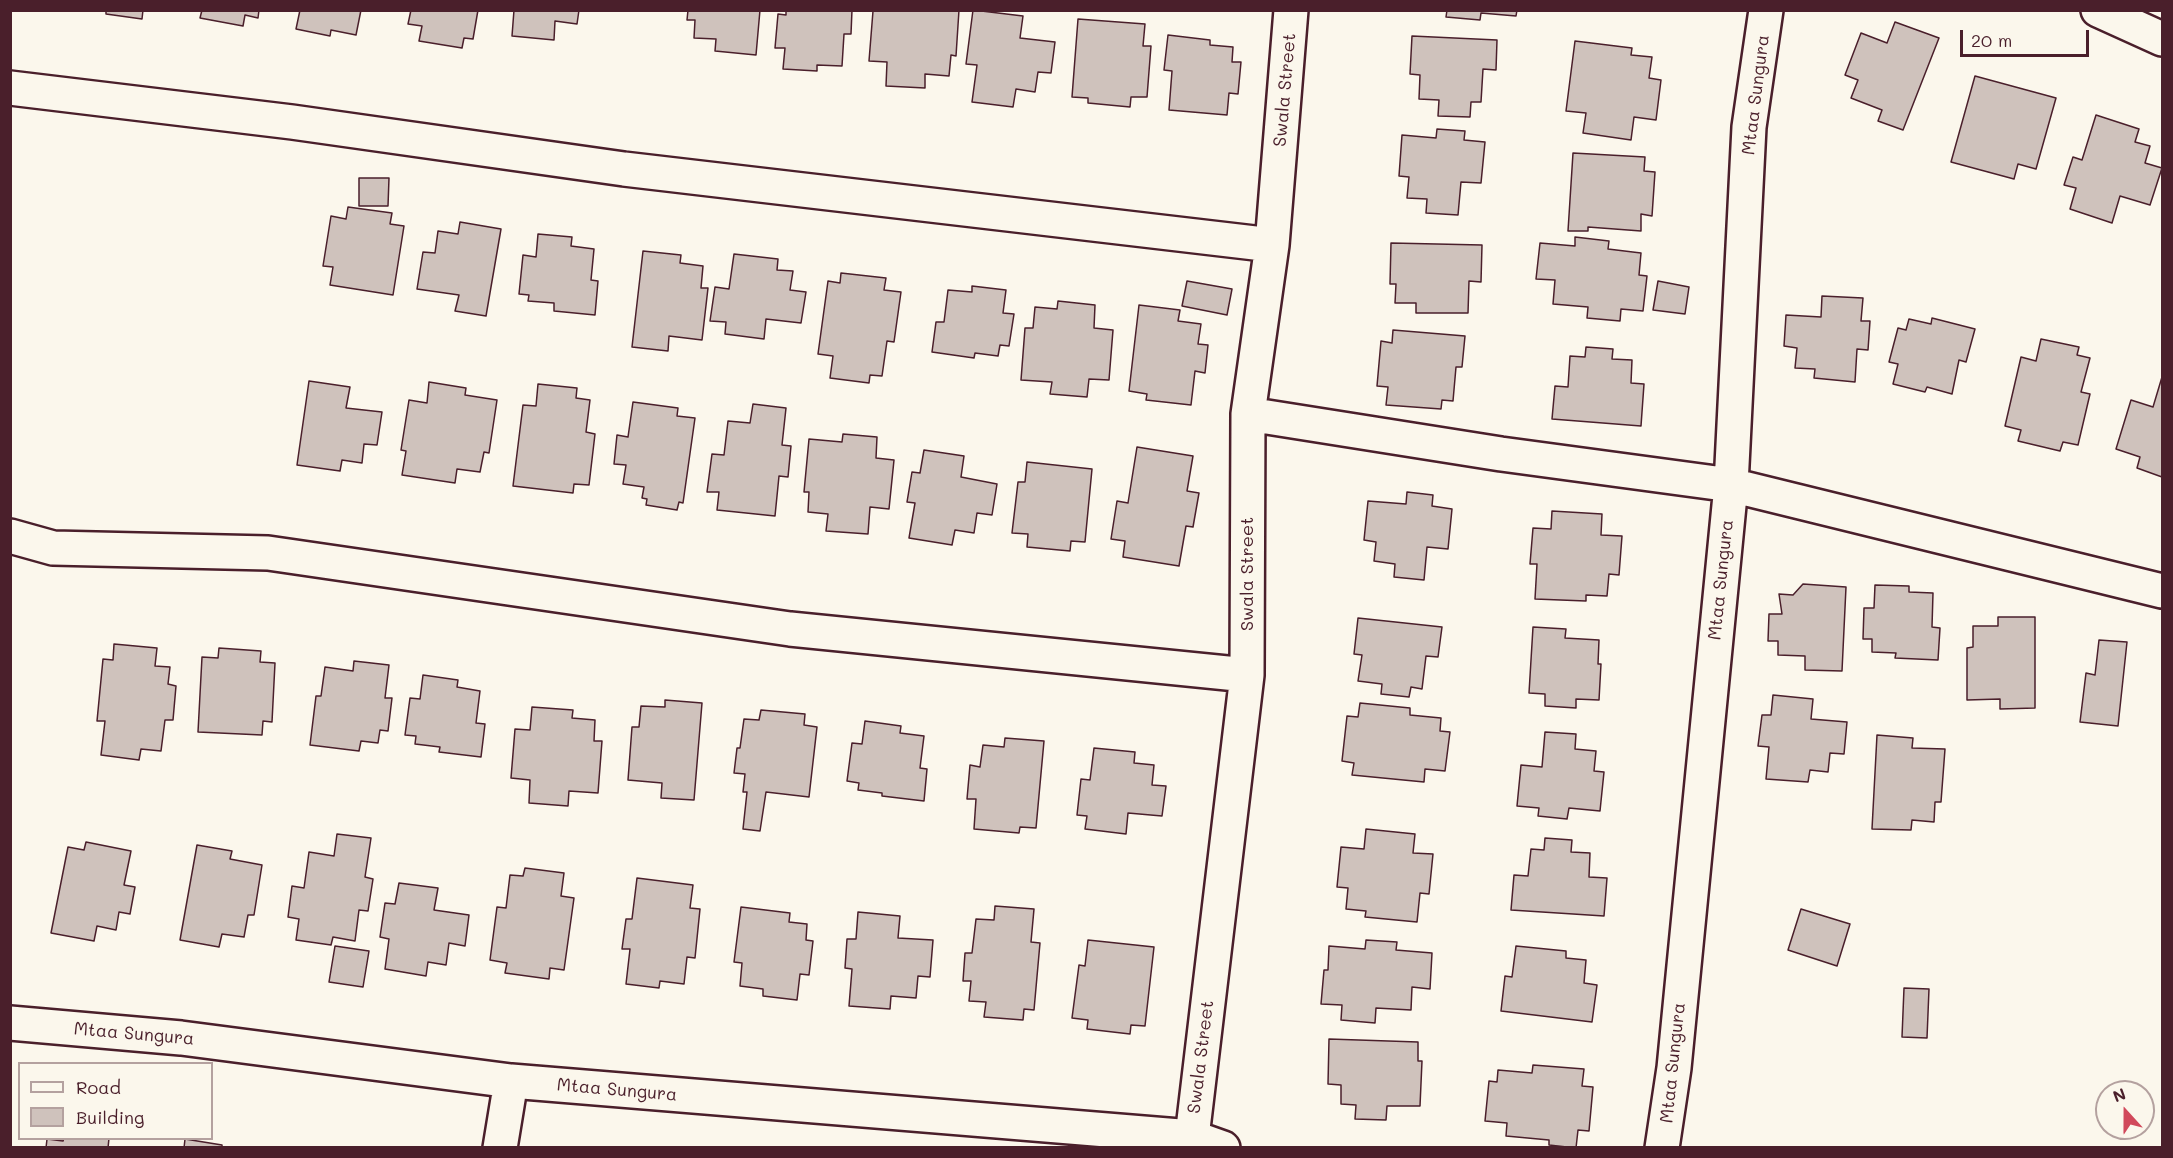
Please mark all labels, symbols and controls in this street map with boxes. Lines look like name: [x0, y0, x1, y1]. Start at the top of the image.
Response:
scale bar: [1963, 18, 2092, 56]
text: 20 m: [1971, 28, 2012, 52]
street label: Swala Street: [1269, 32, 1301, 148]
street label: Mtaa Sungura: [1738, 34, 1774, 156]
street label: Swala Street: [1236, 517, 1258, 631]
street label: Mtaa Sungura: [1704, 519, 1738, 641]
street label: Swala Street: [1183, 999, 1219, 1115]
street label: Mtaa Sungura: [1656, 1002, 1690, 1124]
street label: Mtaa Sungura: [73, 1018, 195, 1050]
legend: [18, 1062, 213, 1140]
street label: Mtaa Sungura: [556, 1074, 678, 1106]
text: Road: [76, 1075, 121, 1099]
north arrow: [2095, 1080, 2155, 1140]
text: N: [2110, 1083, 2129, 1107]
text: Building: [76, 1105, 144, 1129]

